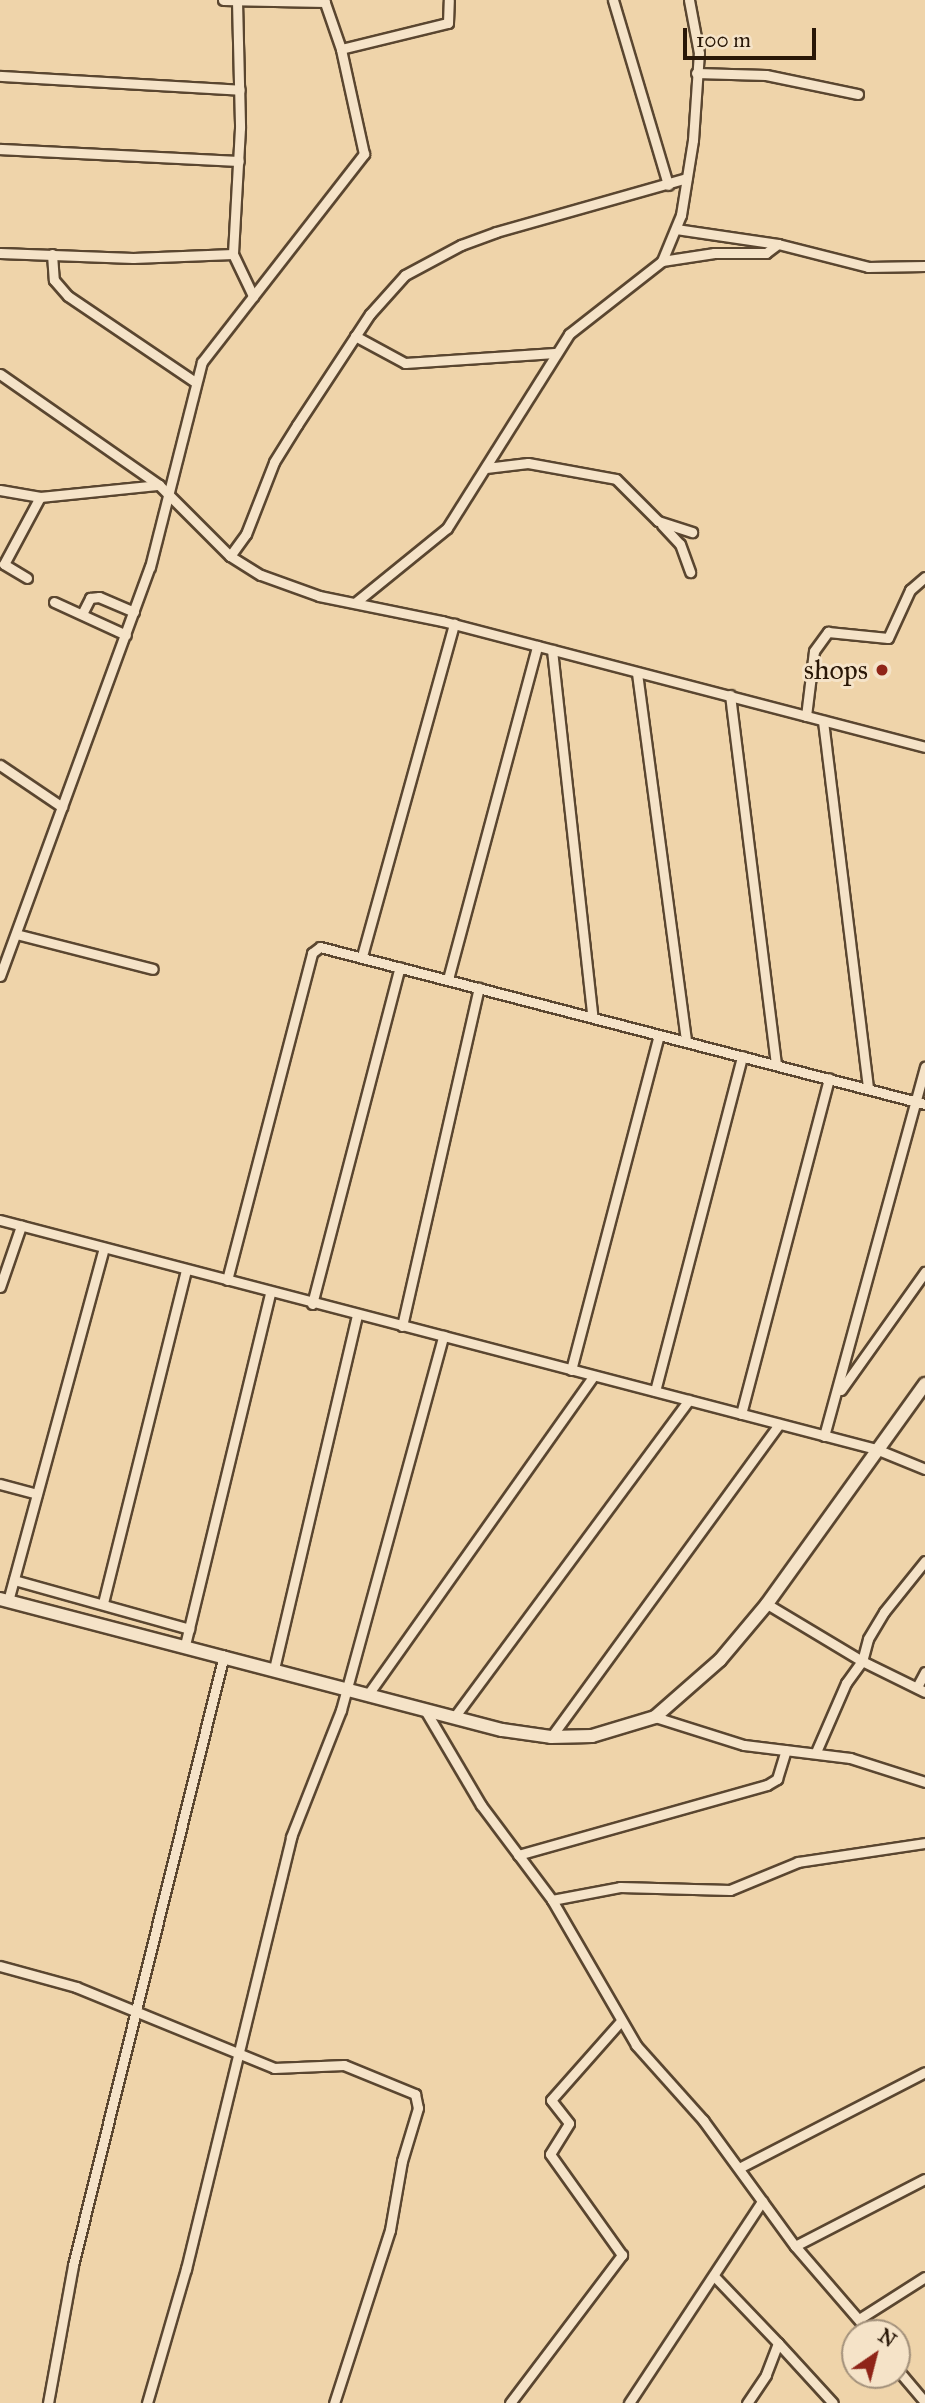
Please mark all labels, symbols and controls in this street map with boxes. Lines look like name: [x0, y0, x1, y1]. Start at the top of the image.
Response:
scale bar: [687, 14, 820, 58]
text: 100 m: [696, 27, 751, 53]
place label: shops: [804, 653, 868, 687]
marker: shops: [874, 662, 890, 678]
north arrow: [841, 2319, 911, 2389]
text: N: [874, 2324, 900, 2352]

